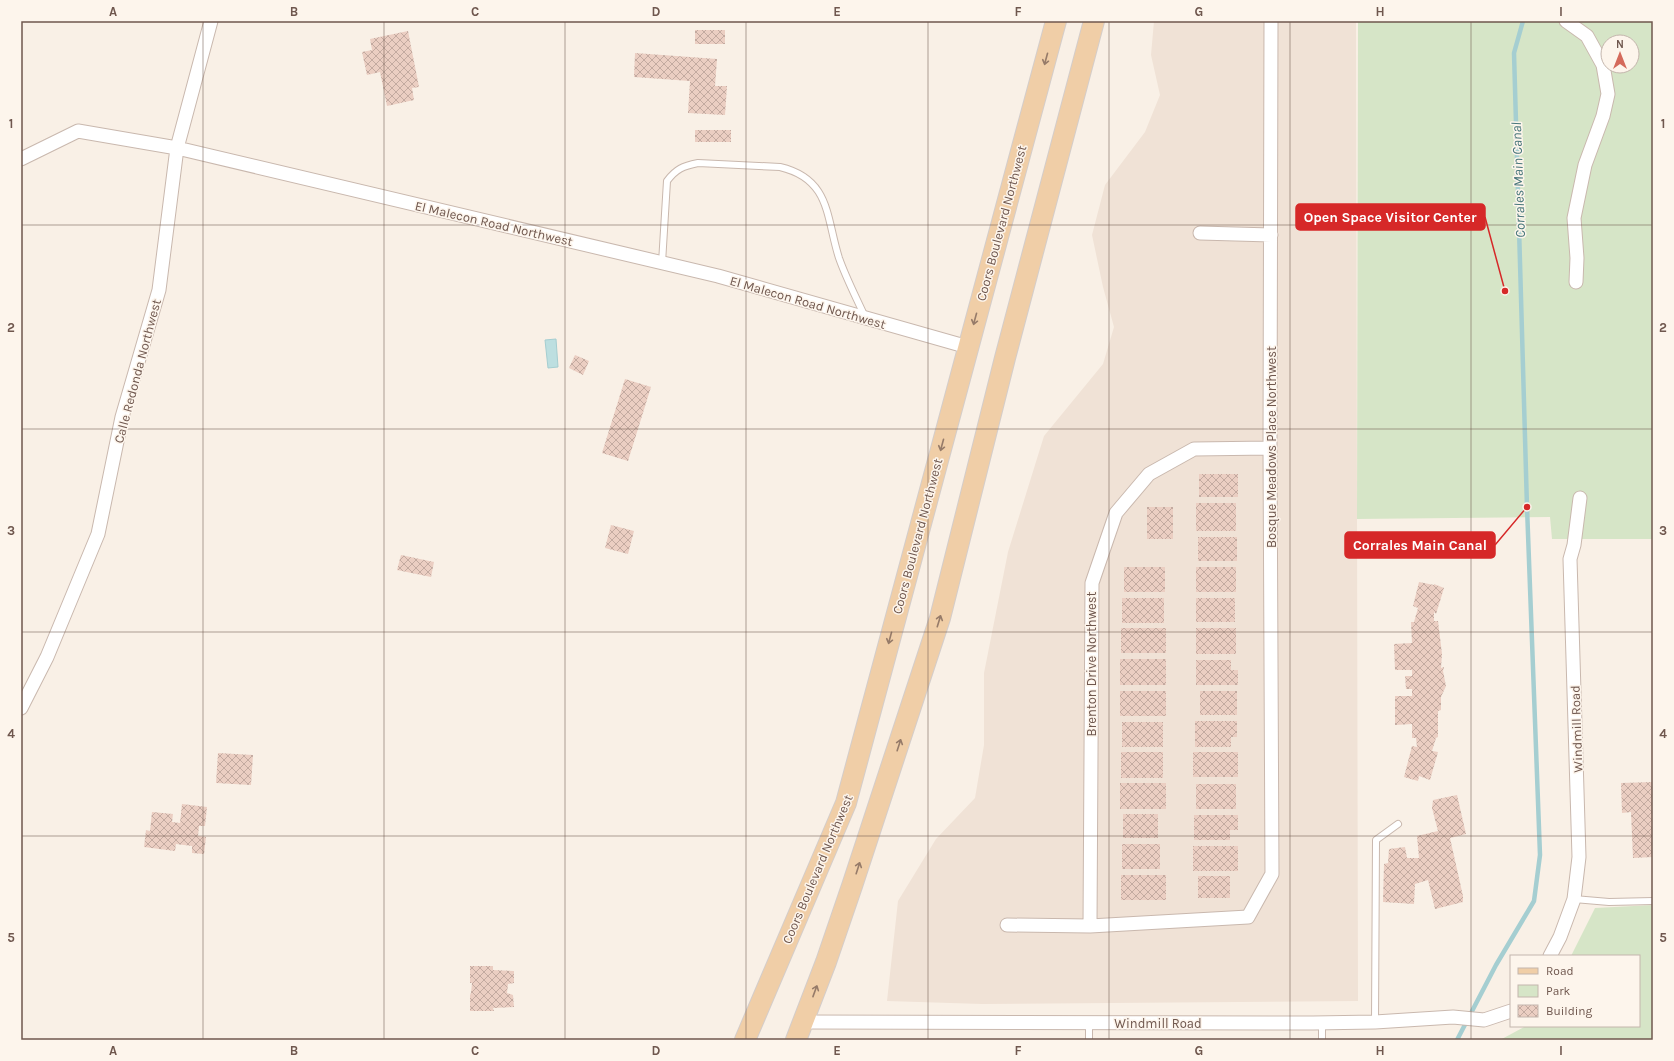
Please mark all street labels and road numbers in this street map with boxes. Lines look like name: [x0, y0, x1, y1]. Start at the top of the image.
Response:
street label: Coors Boulevard Northwest: [973, 144, 1030, 303]
street label: El Malecon Road Northwest: [414, 198, 574, 249]
street label: El Malecon Road Northwest: [728, 273, 888, 332]
street label: Calle Redonda Northwest: [111, 297, 164, 445]
street label: Bosque Meadows Place Northwest: [1264, 346, 1280, 548]
street label: Coors Boulevard Northwest: [889, 457, 946, 616]
street label: Brenton Drive Northwest: [1084, 591, 1099, 736]
street label: Windmill Road: [1567, 685, 1586, 773]
street label: Coors Boulevard Northwest: [779, 792, 856, 946]
street label: Windmill Road: [1114, 1016, 1202, 1031]

